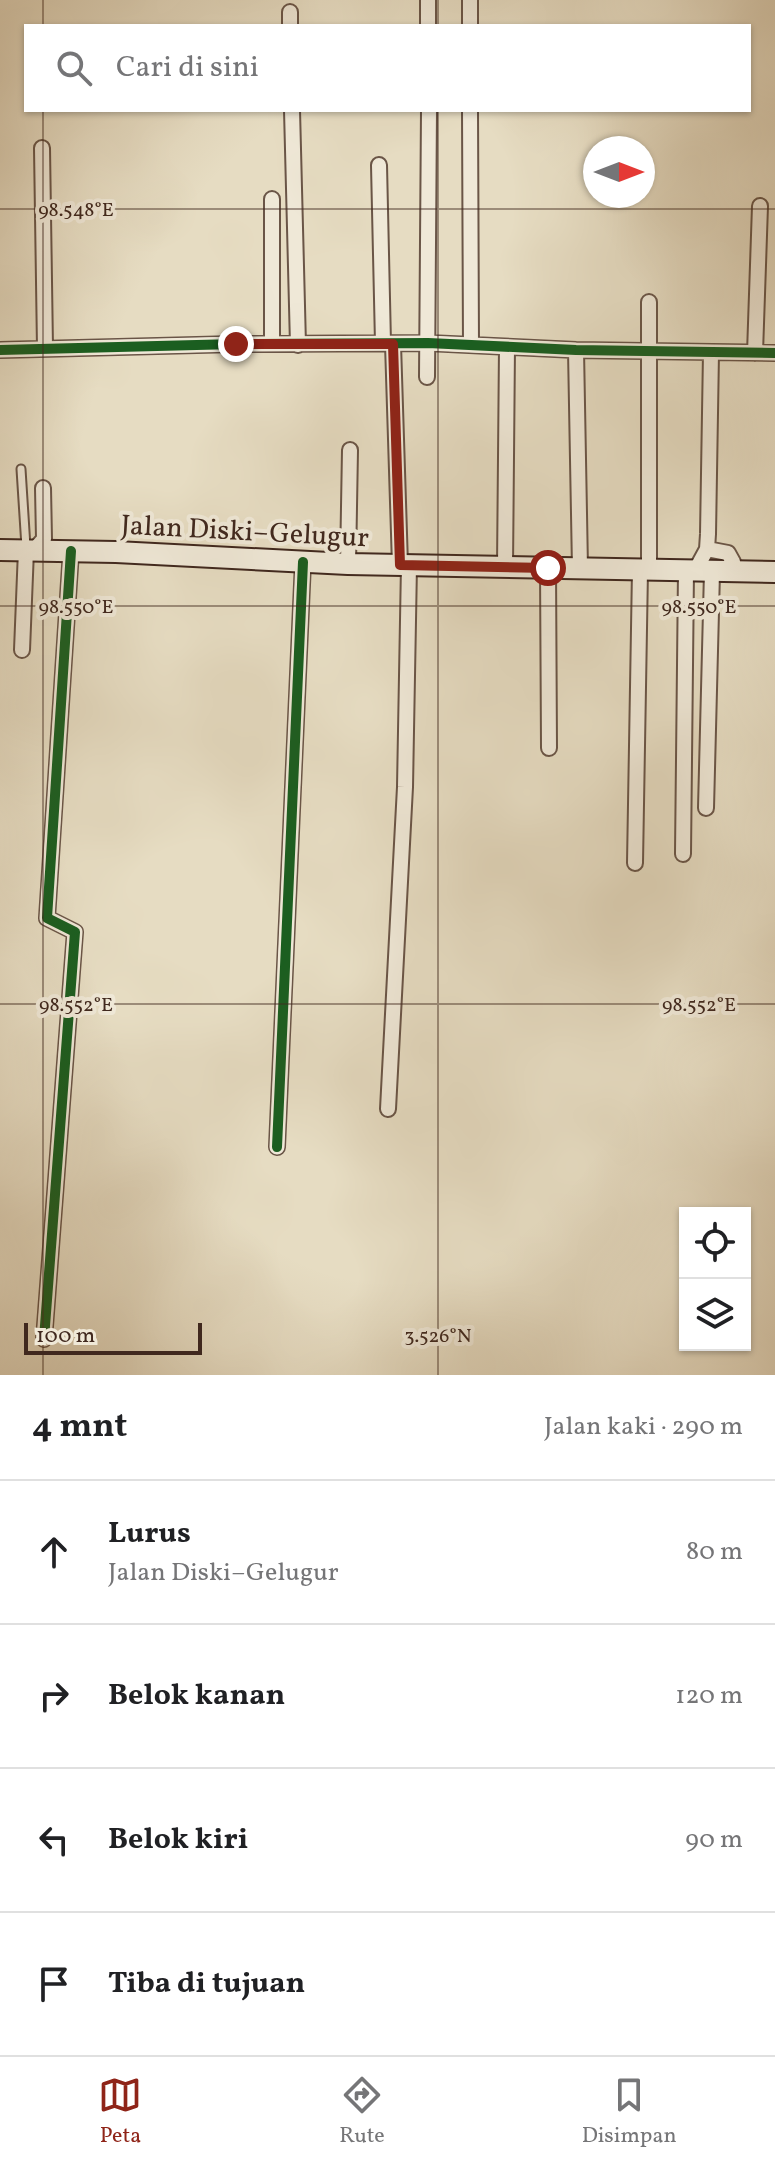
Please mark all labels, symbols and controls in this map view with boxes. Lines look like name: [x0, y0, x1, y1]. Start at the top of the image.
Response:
search box: [24, 24, 751, 112]
icon: search: [52, 46, 96, 90]
text: Cari di sini: [116, 47, 259, 89]
north arrow: [583, 136, 655, 208]
text: 98.548°E: [38, 197, 114, 225]
route end: [218, 326, 254, 362]
street label: Jalan Diski–Gelugur: [120, 507, 370, 558]
route start: [530, 550, 566, 586]
text: 98.550°E: [39, 594, 113, 622]
text: 98.550°E: [662, 594, 736, 622]
text: 98.552°E: [39, 992, 113, 1020]
text: 98.552°E: [662, 992, 736, 1020]
map controls: [679, 1207, 751, 1351]
button: locate: [679, 1207, 751, 1279]
button: layers: [679, 1279, 751, 1351]
scale bar: [24, 1319, 202, 1355]
text: 100 m: [36, 1321, 95, 1352]
text: 3.526°N: [404, 1323, 472, 1351]
text: 4 mnt: [32, 1404, 127, 1451]
text: Jalan kaki · 290 m: [544, 1409, 743, 1445]
text: Lurus: [108, 1513, 191, 1555]
icon: ahead: [32, 1530, 76, 1574]
text: 80 m: [686, 1534, 743, 1570]
text: Jalan Diski–Gelugur: [108, 1555, 339, 1591]
icon: right: [32, 1674, 76, 1718]
text: Belok kanan: [108, 1675, 285, 1717]
text: 120 m: [675, 1678, 743, 1714]
icon: left: [32, 1818, 76, 1862]
text: Belok kiri: [108, 1819, 248, 1861]
text: 90 m: [685, 1822, 743, 1858]
icon: arrive: [32, 1962, 76, 2006]
text: Tiba di tujuan: [108, 1963, 305, 2005]
tab: Peta: [98, 2073, 142, 2152]
tab: Rute: [339, 2073, 385, 2152]
tab: Disimpan: [582, 2073, 677, 2152]

